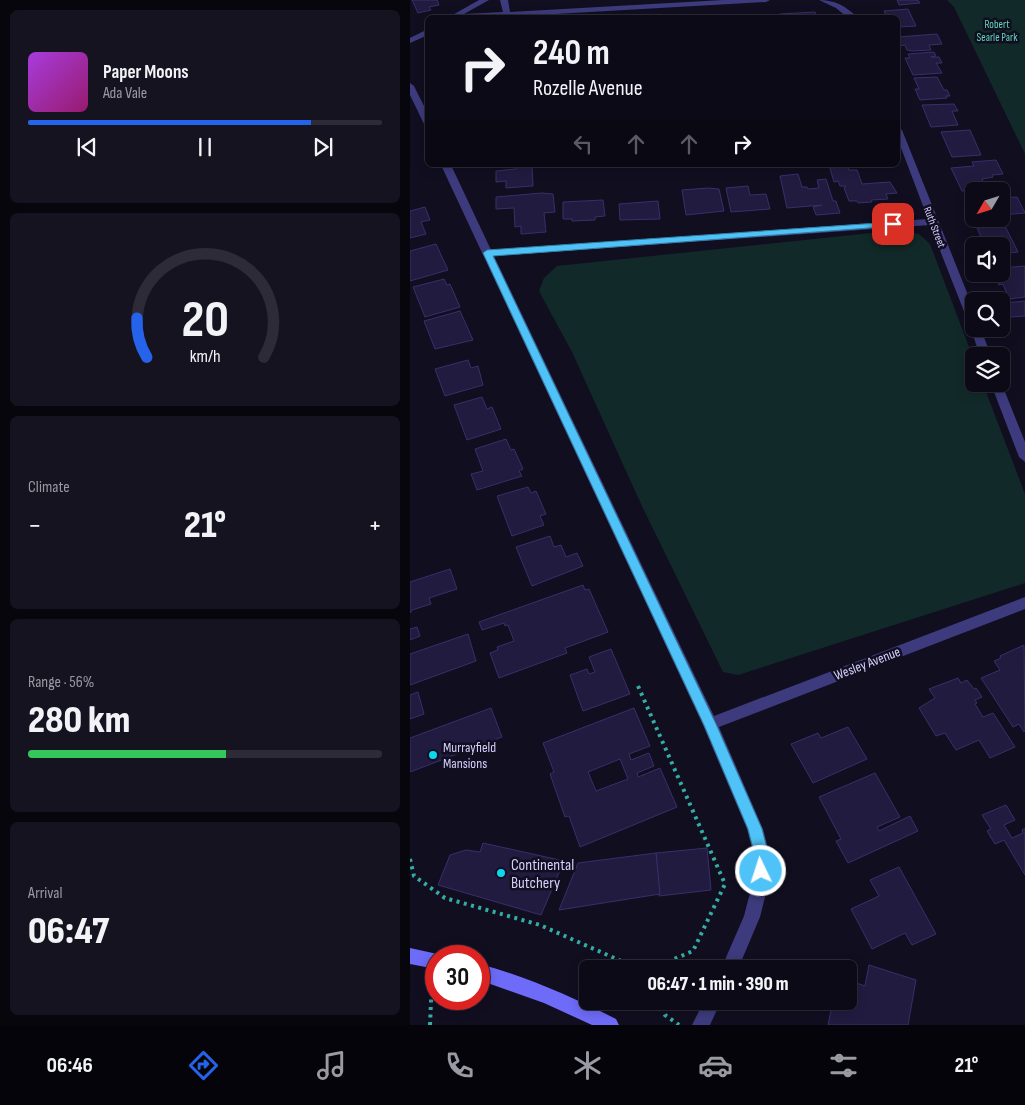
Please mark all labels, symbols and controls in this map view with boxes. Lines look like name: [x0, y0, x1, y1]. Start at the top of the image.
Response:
park label: Robert Searle Park: [977, 18, 1018, 44]
text: 240 m: [533, 32, 610, 75]
icon: right: [450, 35, 515, 100]
text: Paper Moons: [103, 61, 189, 84]
text: Rozelle Avenue: [533, 75, 643, 102]
text: Ada Vale: [103, 84, 147, 103]
icon: left: [569, 130, 597, 158]
icon: ahead: [622, 130, 650, 158]
icon: ahead: [675, 130, 703, 158]
icon: right: [728, 130, 756, 158]
icon: previous: [73, 133, 101, 161]
icon: pause: [191, 133, 219, 161]
icon: next: [309, 133, 337, 161]
north arrow: [965, 182, 1010, 228]
map controls: [965, 182, 1010, 392]
pin: [872, 203, 914, 245]
street label: Ruth Street: [921, 205, 948, 250]
icon: arrive: [879, 210, 907, 238]
button: sound: [965, 237, 1010, 282]
text: 20: [181, 289, 229, 352]
button: search: [965, 292, 1010, 337]
text: km/h: [190, 346, 220, 367]
button: layers: [965, 347, 1010, 392]
text: Climate: [28, 478, 70, 497]
text: 21°: [184, 503, 226, 548]
text: −: [28, 509, 42, 542]
text: +: [368, 509, 382, 542]
street label: Wesley Avenue: [832, 643, 903, 684]
text: Range · 56%: [28, 673, 94, 692]
text: 280 km: [28, 698, 130, 743]
place label: Murrayfield Mansions: [443, 739, 496, 772]
marker: Murrayfield Mansions: [427, 749, 439, 761]
position arrow: [734, 844, 786, 896]
place label: Continental Butchery: [511, 856, 574, 893]
marker: Continental Butchery: [495, 867, 507, 879]
text: Arrival: [28, 884, 62, 903]
text: 06:47: [28, 909, 109, 954]
speed limit sign: 30: [425, 945, 490, 1010]
text: 06:47 · 1 min · 390 m: [647, 973, 789, 996]
icon: directions: [186, 1048, 221, 1083]
icon: music: [314, 1048, 349, 1083]
icon: phone: [442, 1048, 477, 1083]
icon: climate: [570, 1048, 605, 1083]
icon: car: [698, 1048, 733, 1083]
icon: filters: [826, 1048, 861, 1083]
text: 06:46: [47, 1052, 93, 1079]
text: 21°: [955, 1052, 978, 1079]

